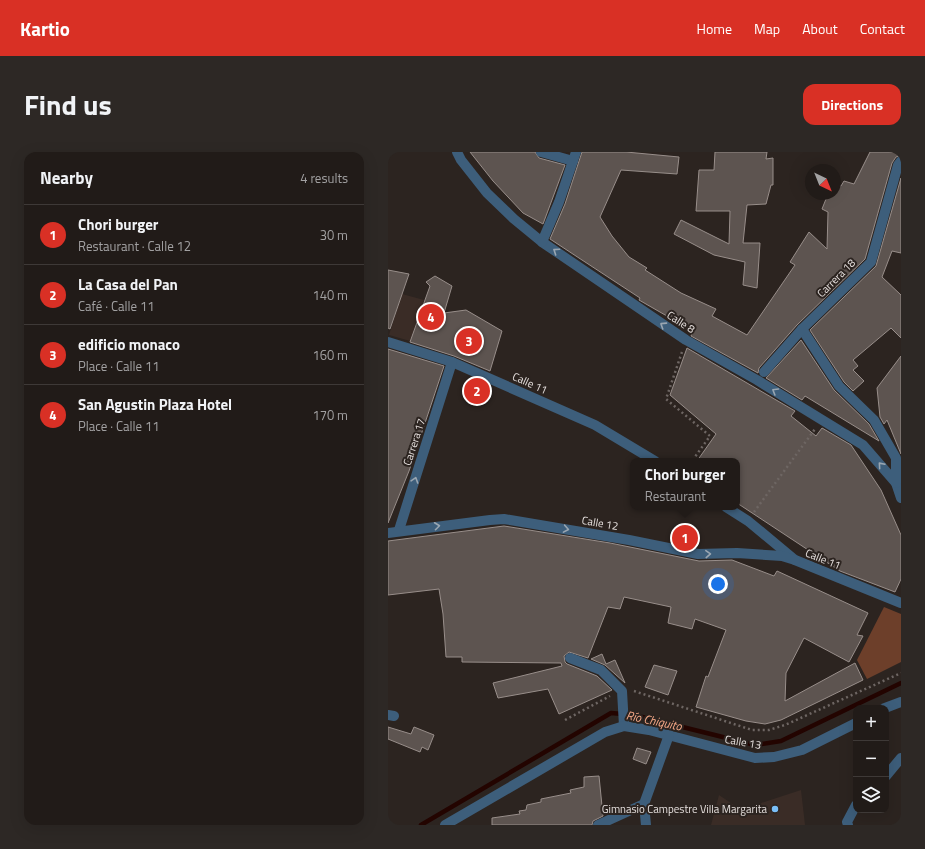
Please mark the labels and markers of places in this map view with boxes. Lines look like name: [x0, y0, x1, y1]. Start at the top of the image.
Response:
pin: 4: [418, 302, 444, 332]
pin: 3: [456, 326, 482, 356]
pin: 2: [464, 376, 490, 406]
pin: 1: [672, 523, 698, 553]
place label: Gimnasio Campestre Villa Margarita: [602, 801, 767, 817]
marker: Gimnasio Campestre Villa Margarita: [770, 804, 780, 814]

